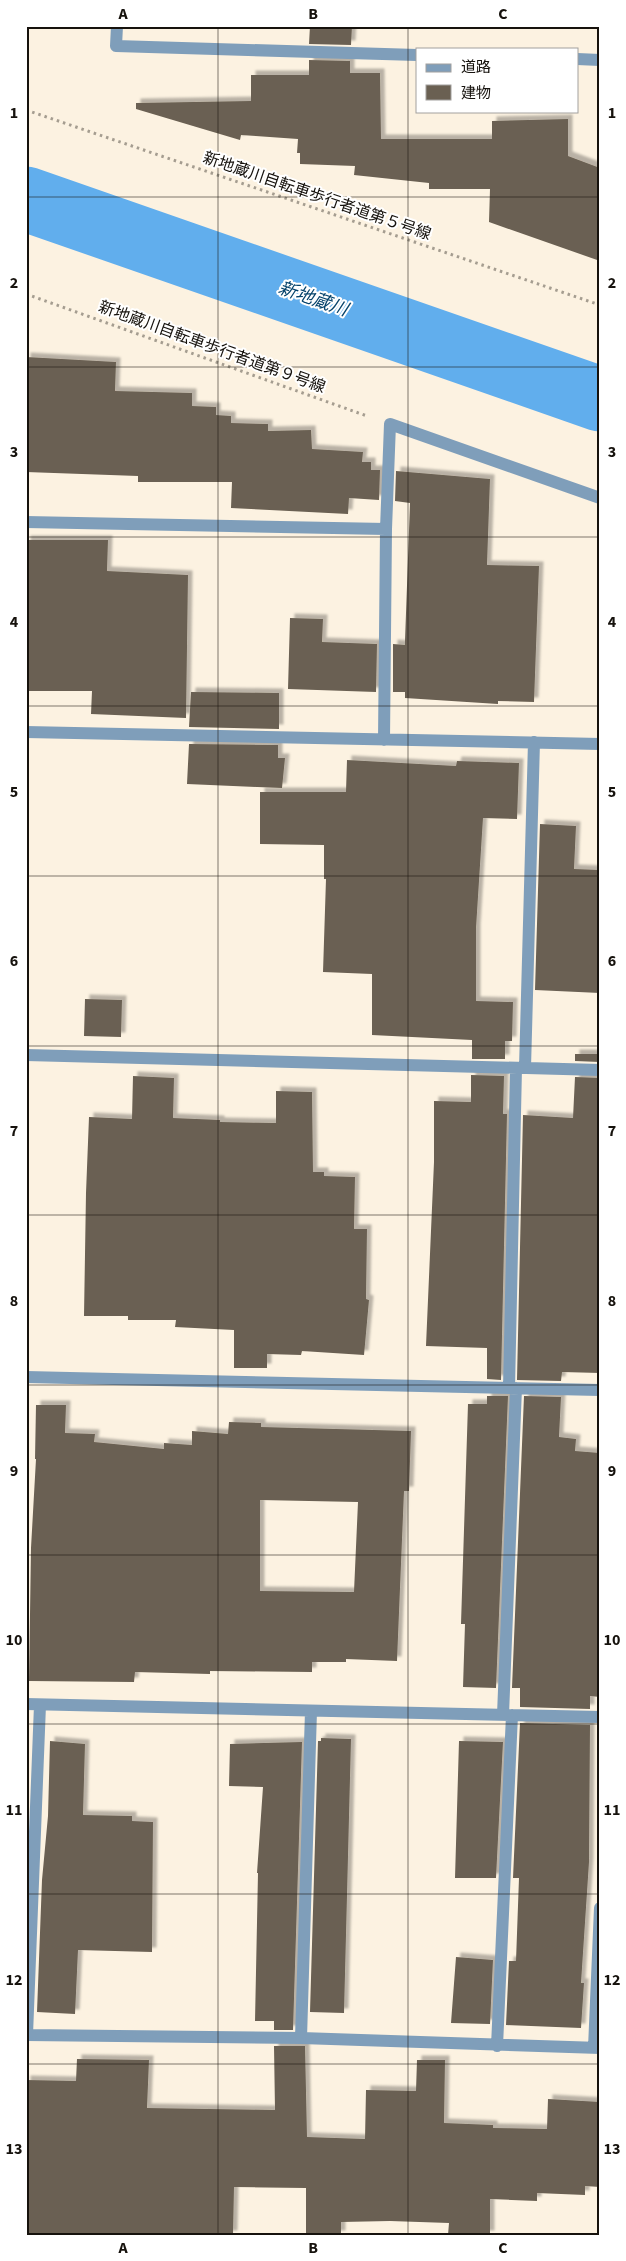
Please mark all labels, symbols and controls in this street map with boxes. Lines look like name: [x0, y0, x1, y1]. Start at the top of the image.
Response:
text: A: [117, 3, 128, 25]
text: B: [308, 3, 318, 25]
text: C: [498, 3, 508, 25]
legend: [416, 48, 578, 112]
text: 道路: [461, 57, 491, 78]
text: 建物: [461, 83, 491, 104]
text: 1: [10, 102, 18, 124]
text: 1: [608, 102, 616, 124]
street label: 新地蔵川自転車歩行者道第５号線: [200, 147, 434, 245]
text: 2: [10, 272, 18, 294]
text: 2: [608, 272, 616, 294]
water label: 新地蔵川: [275, 275, 353, 323]
street label: 新地蔵川自転車歩行者道第９号線: [95, 296, 329, 398]
text: 3: [10, 441, 18, 463]
text: 3: [608, 441, 616, 463]
text: 4: [10, 611, 19, 633]
text: 4: [608, 611, 617, 633]
text: 5: [10, 781, 18, 803]
text: 5: [608, 781, 616, 803]
text: 6: [10, 950, 18, 972]
text: 6: [608, 950, 616, 972]
text: 7: [10, 1120, 18, 1142]
text: 7: [608, 1120, 616, 1142]
text: 8: [10, 1290, 18, 1312]
text: 8: [608, 1290, 616, 1312]
text: 9: [10, 1460, 18, 1482]
text: 9: [608, 1460, 616, 1482]
text: 10: [6, 1629, 22, 1651]
text: 10: [604, 1629, 620, 1651]
text: 11: [6, 1799, 22, 1821]
text: 11: [604, 1799, 620, 1821]
text: 12: [6, 1969, 22, 1991]
text: 12: [604, 1969, 620, 1991]
text: 13: [6, 2138, 22, 2160]
text: 13: [604, 2138, 620, 2160]
text: A: [117, 2237, 128, 2259]
text: B: [308, 2237, 318, 2259]
text: C: [498, 2237, 508, 2259]

